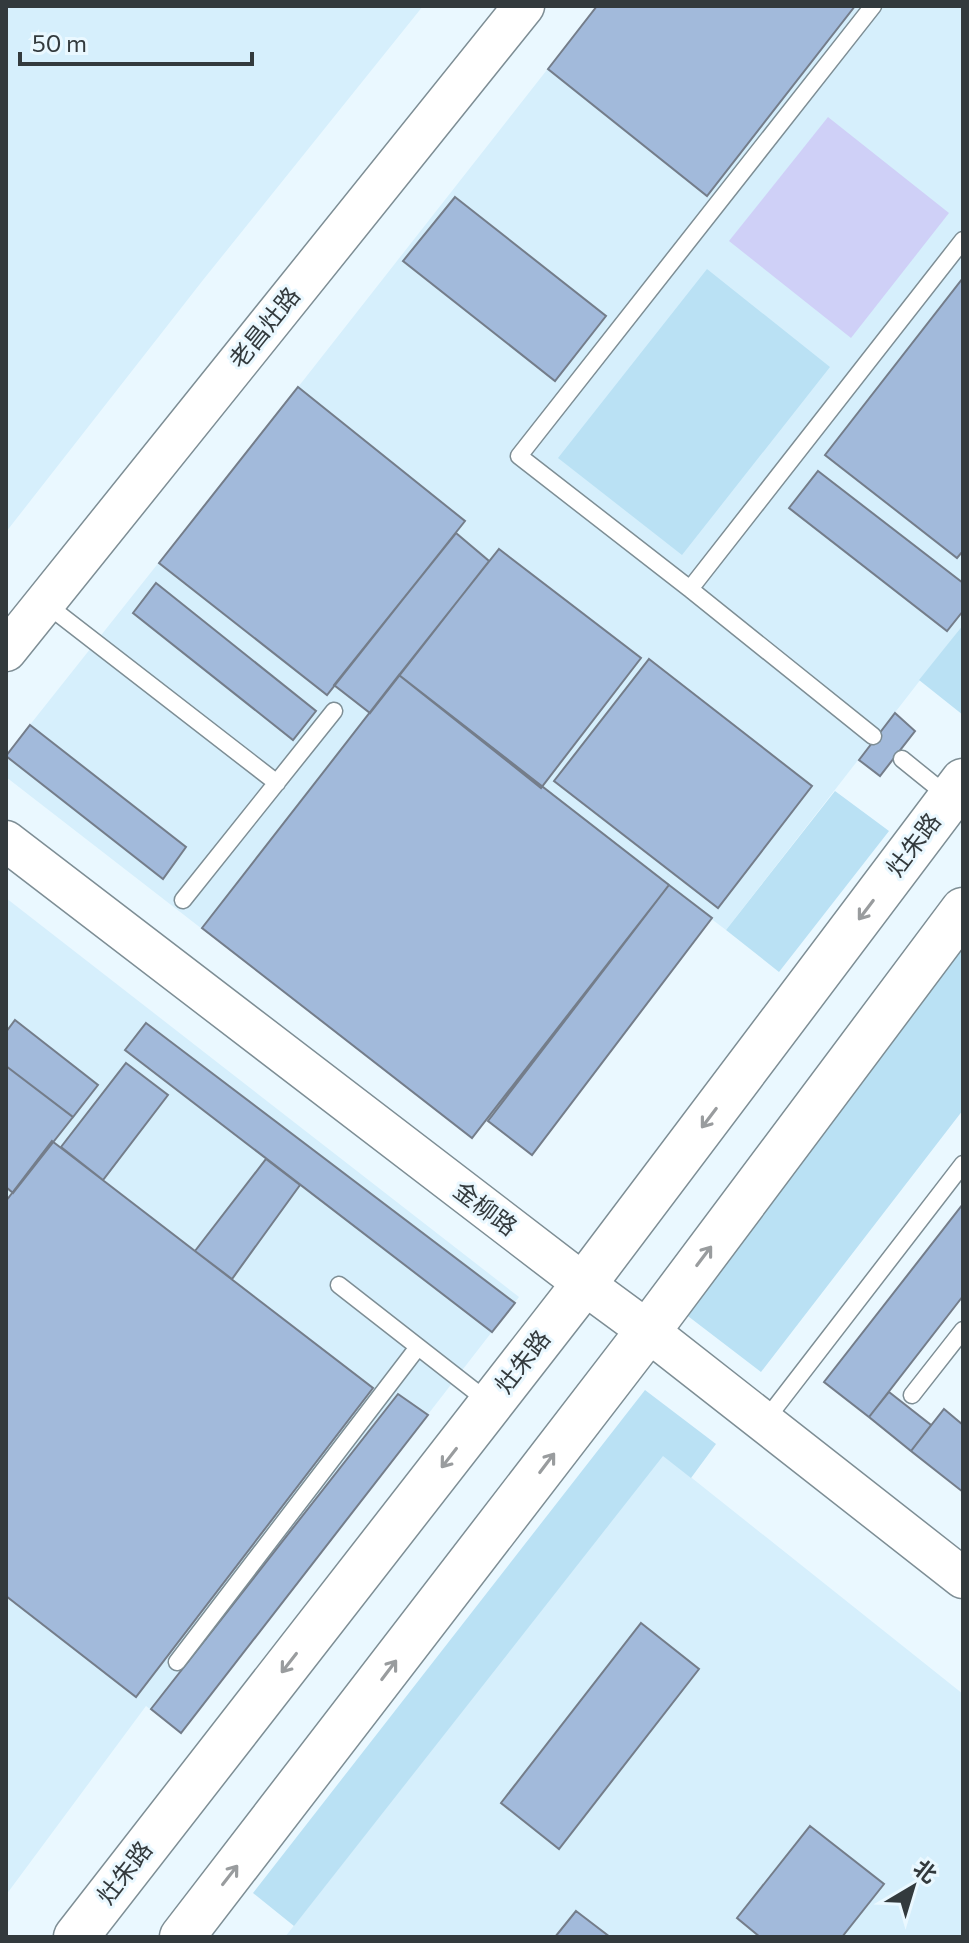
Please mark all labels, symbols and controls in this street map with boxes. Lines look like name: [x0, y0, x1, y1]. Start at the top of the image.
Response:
scale bar: [20, 16, 252, 66]
text: 50 m: [32, 28, 87, 57]
street label: 老昌灶路: [222, 281, 305, 373]
street label: 灶朱路: [880, 807, 946, 882]
one-way arrow: [857, 899, 874, 921]
one-way arrow: [701, 1107, 718, 1128]
street label: 金柳路: [448, 1175, 523, 1241]
one-way arrow: [696, 1246, 713, 1267]
street label: 灶朱路: [488, 1324, 555, 1398]
one-way arrow: [440, 1447, 458, 1468]
one-way arrow: [539, 1453, 556, 1474]
one-way arrow: [281, 1652, 298, 1673]
one-way arrow: [381, 1659, 398, 1681]
street label: 灶朱路: [90, 1835, 157, 1909]
north arrow: [873, 1847, 953, 1927]
text: 北: [909, 1853, 943, 1888]
one-way arrow: [222, 1865, 239, 1886]

